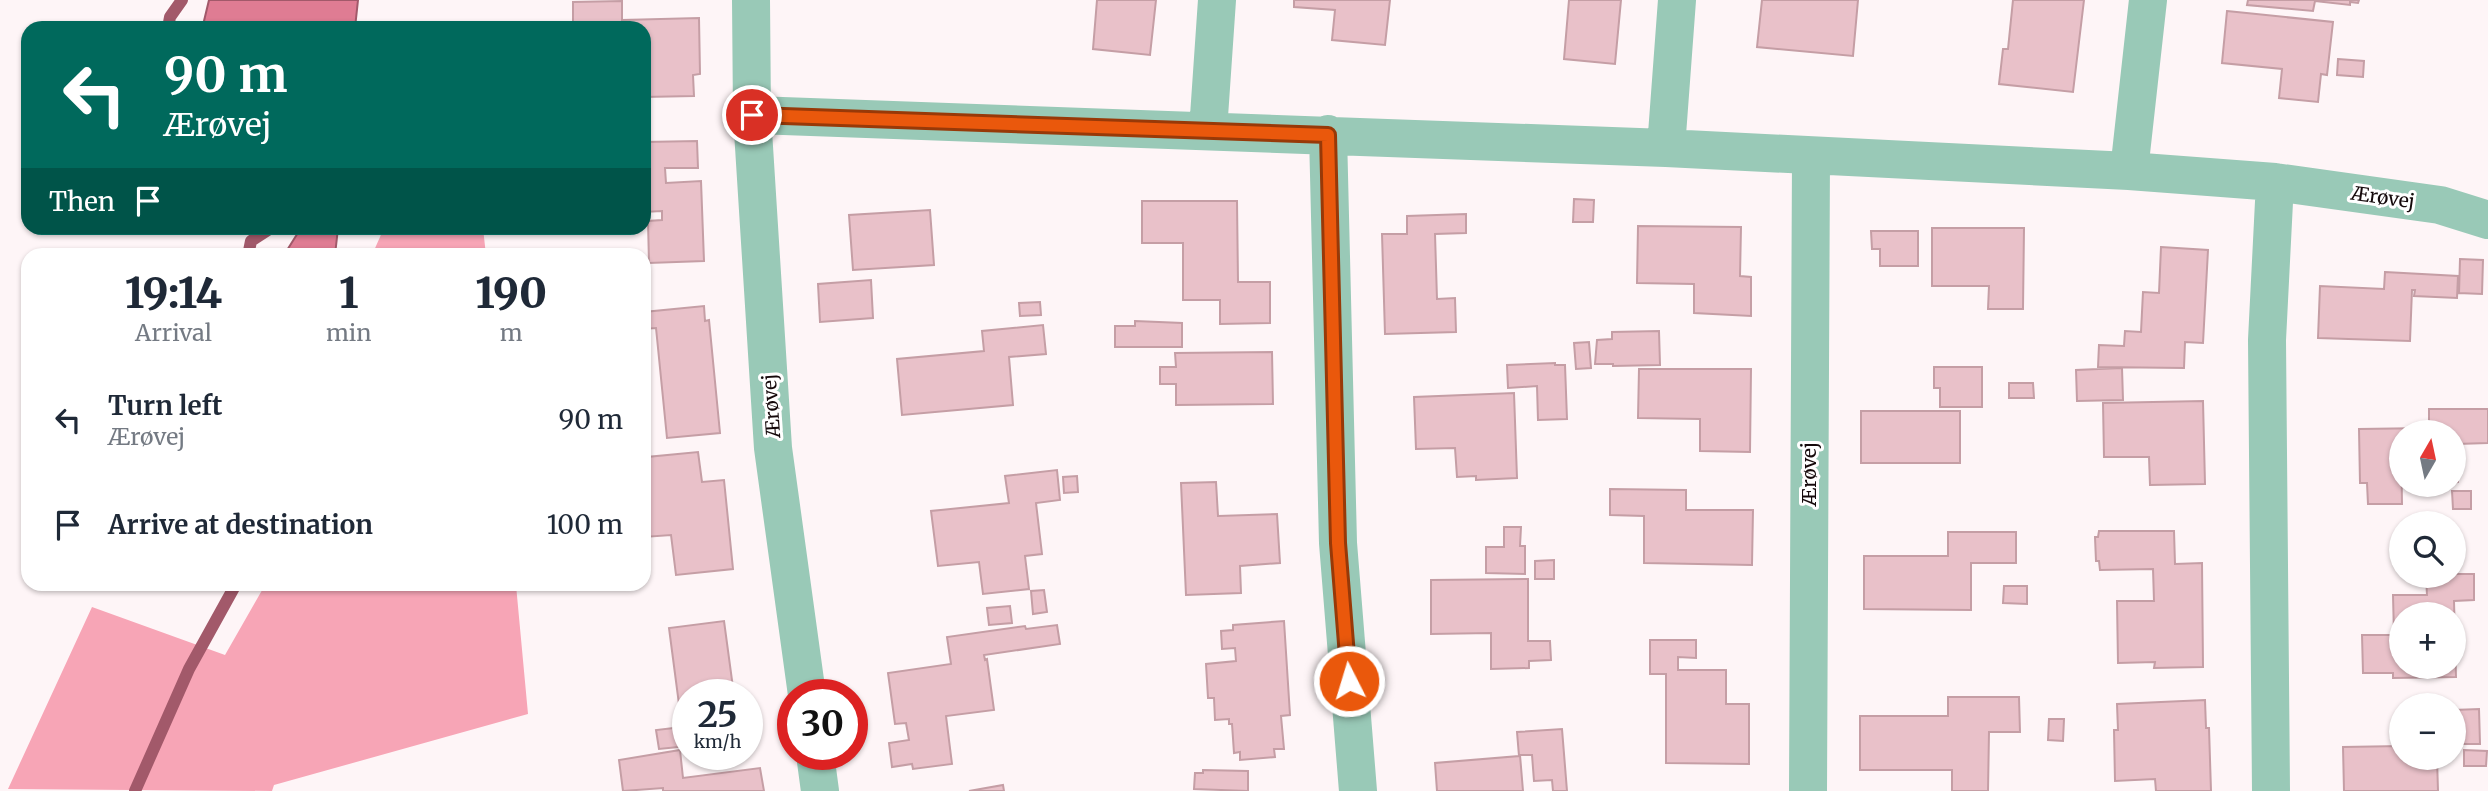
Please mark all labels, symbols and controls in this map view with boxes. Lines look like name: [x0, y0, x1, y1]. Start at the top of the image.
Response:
text: 90 m: [164, 44, 288, 105]
icon: left: [49, 49, 140, 140]
pin: [722, 85, 782, 145]
icon: arrive: [733, 96, 771, 134]
text: Ærøvej: [164, 105, 272, 145]
street label: Ærøvej: [2349, 181, 2416, 213]
icon: arrive: [129, 182, 167, 220]
text: Then: [49, 185, 115, 218]
text: 19:14: [125, 267, 222, 319]
text: 1: [339, 267, 359, 319]
text: 190: [475, 267, 547, 319]
text: Arrival: [135, 318, 212, 347]
text: min: [326, 318, 372, 347]
text: m: [500, 318, 523, 347]
street label: Ærøvej: [757, 373, 785, 440]
text: Turn left: [108, 389, 222, 422]
icon: left: [49, 401, 87, 439]
text: 90 m: [559, 403, 623, 436]
north arrow: [2389, 420, 2466, 497]
map controls: [2389, 420, 2466, 770]
text: Ærøvej: [108, 422, 185, 451]
street label: Ærøvej: [1797, 442, 1821, 507]
icon: arrive: [49, 506, 87, 544]
text: Arrive at destination: [108, 508, 373, 541]
text: 100 m: [547, 508, 623, 541]
button: search: [2389, 511, 2466, 588]
button: +: [2389, 602, 2466, 679]
position arrow: [1312, 644, 1386, 718]
speed limit sign: 30: [777, 679, 868, 770]
text: 25: [697, 693, 738, 737]
button: −: [2389, 693, 2466, 770]
text: km/h: [694, 730, 741, 753]

